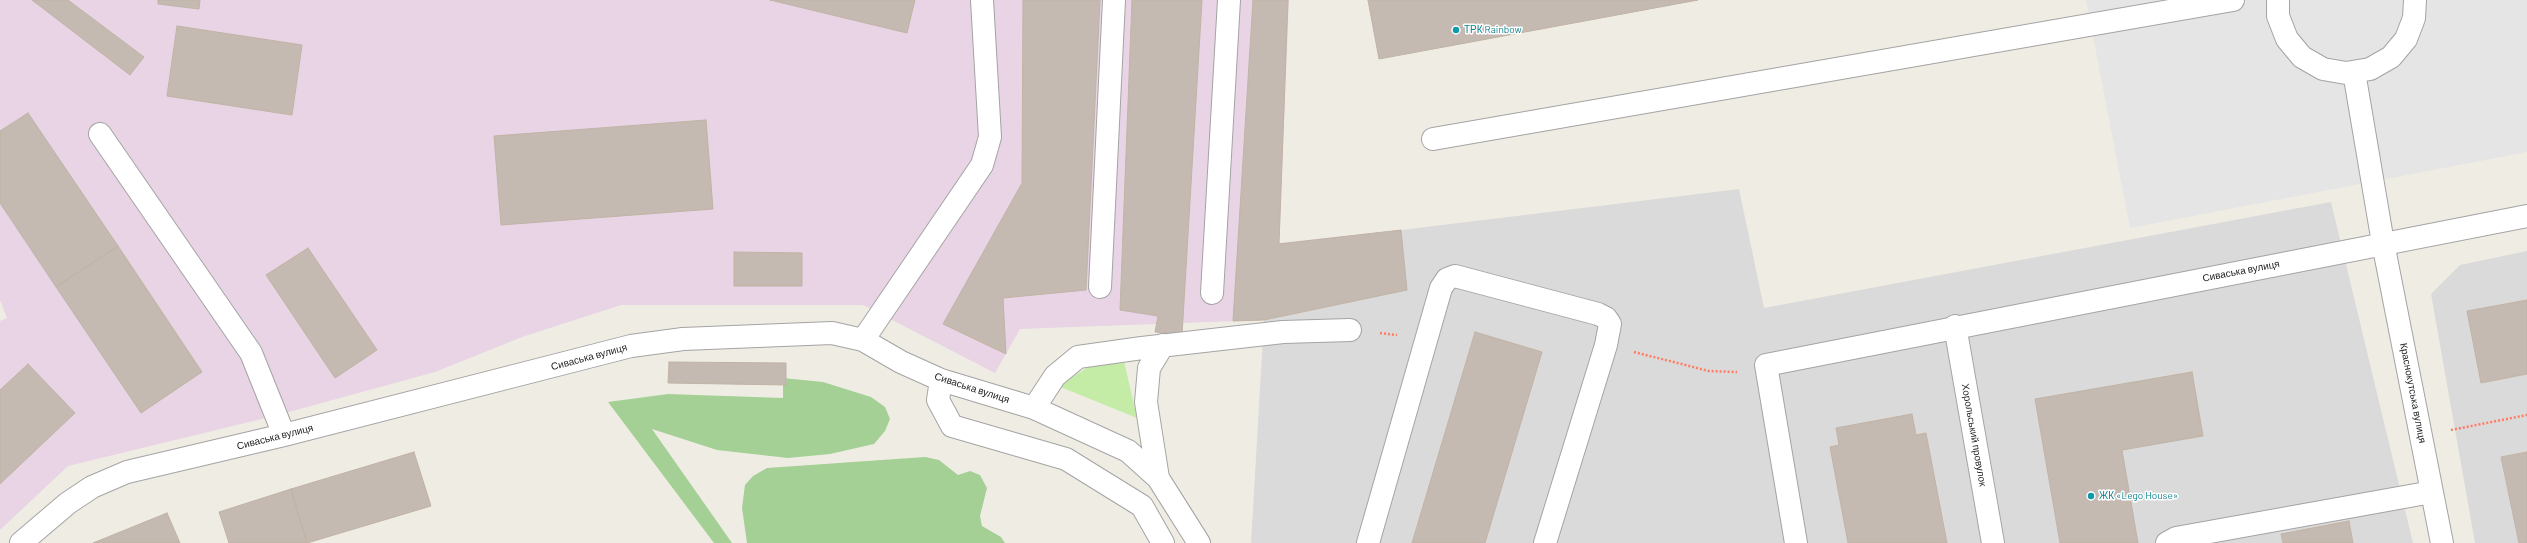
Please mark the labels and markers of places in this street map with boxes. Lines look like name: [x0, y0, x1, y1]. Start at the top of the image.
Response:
place label: ТРК Rainbow: [1464, 24, 1522, 36]
marker: ТРК Rainbow: [1451, 25, 1461, 35]
place label: ЖК «Lego House»: [2099, 490, 2178, 502]
marker: ЖК «Lego House»: [2086, 491, 2096, 501]

